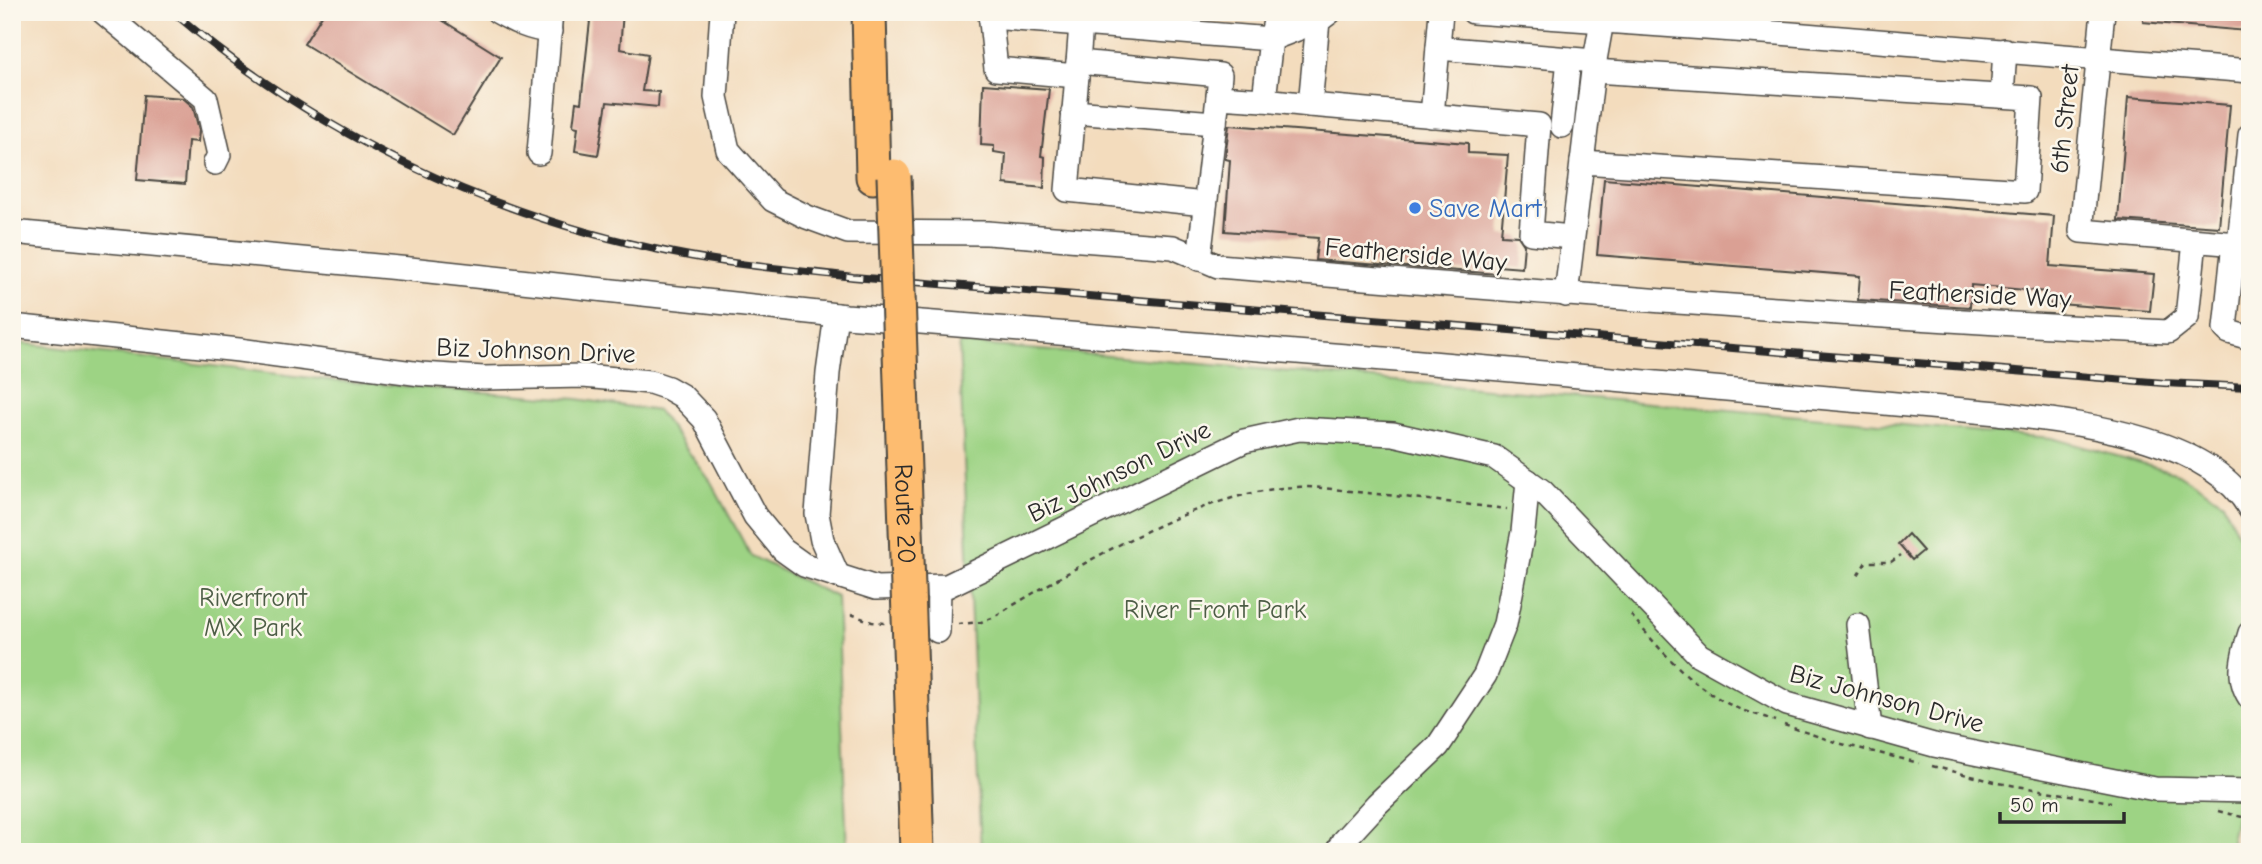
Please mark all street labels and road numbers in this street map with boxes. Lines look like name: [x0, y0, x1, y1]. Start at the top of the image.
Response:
street label: 6th Street: [2044, 62, 2086, 175]
street label: Featherside Way: [1324, 232, 1509, 278]
street label: Featherside Way: [1888, 275, 2072, 315]
street label: Biz Johnson Drive: [436, 333, 636, 369]
street label: Biz Johnson Drive: [1023, 415, 1216, 529]
street label: Route 20: [888, 463, 921, 564]
street label: Biz Johnson Drive: [1787, 659, 1987, 739]

